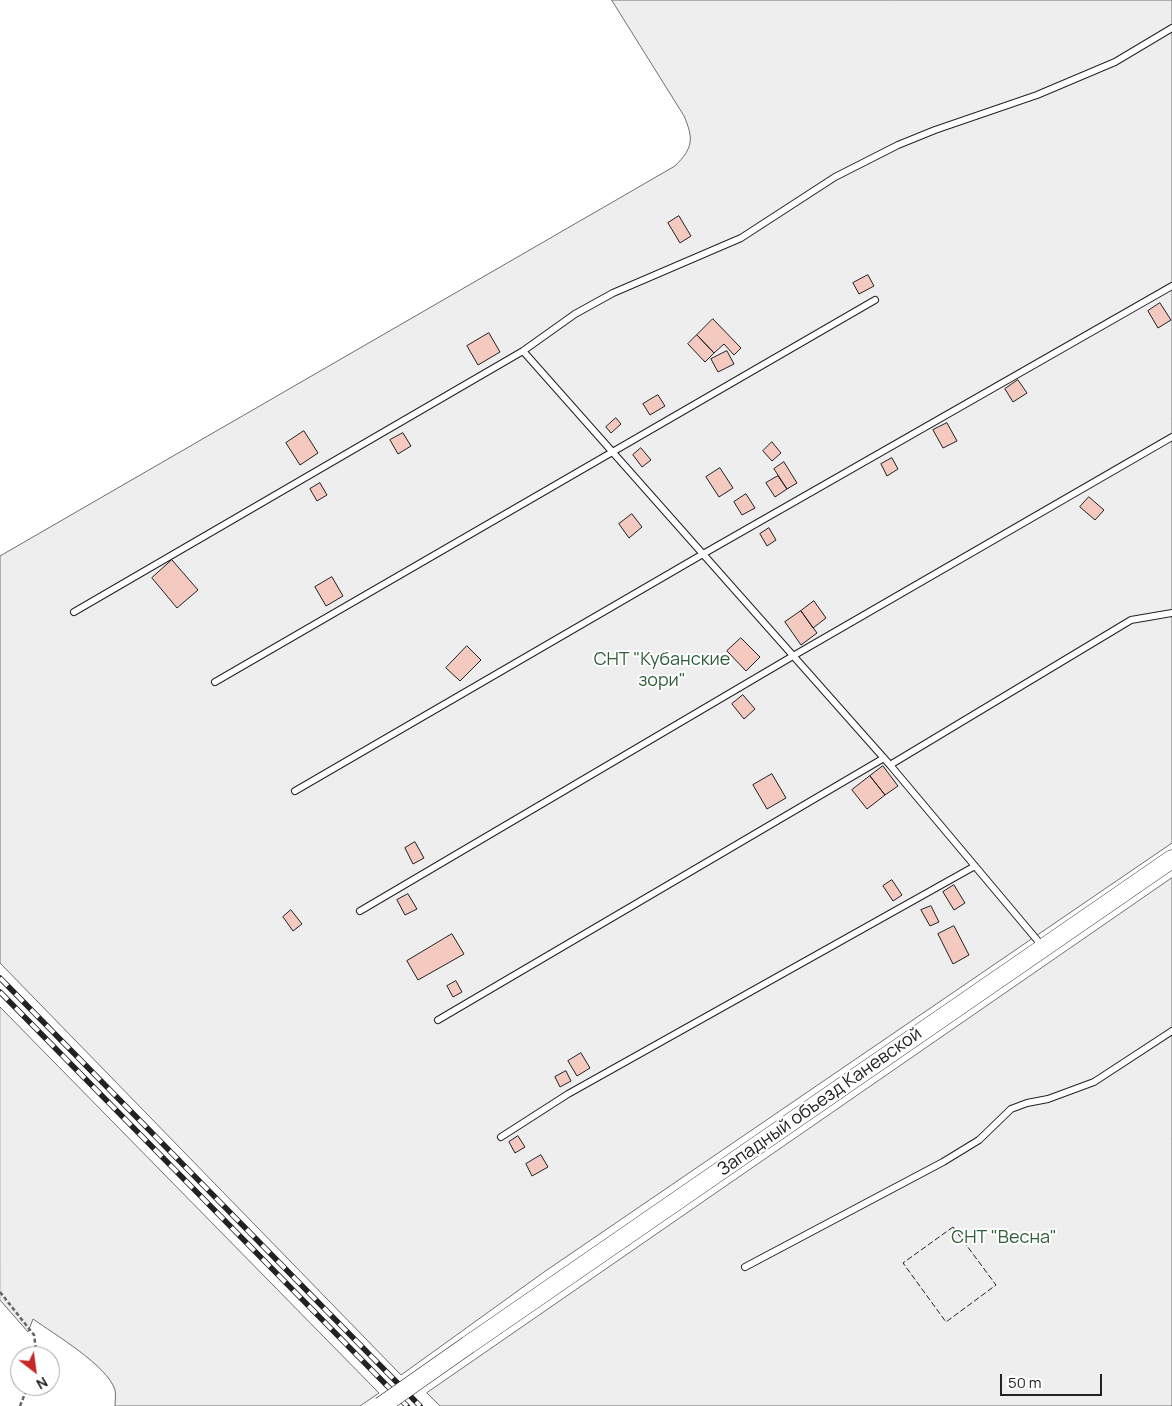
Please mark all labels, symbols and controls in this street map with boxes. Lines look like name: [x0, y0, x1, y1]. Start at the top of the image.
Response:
park label: СНТ "Кубанские зори": [594, 649, 730, 692]
street label: Западный объезд Каневской: [714, 1023, 926, 1181]
park label: СНТ "Весна": [951, 1227, 1057, 1249]
north arrow: [10, 1346, 60, 1396]
scale bar: [1002, 1364, 1104, 1396]
text: 50 m: [1008, 1372, 1042, 1393]
text: N: [33, 1373, 51, 1394]

